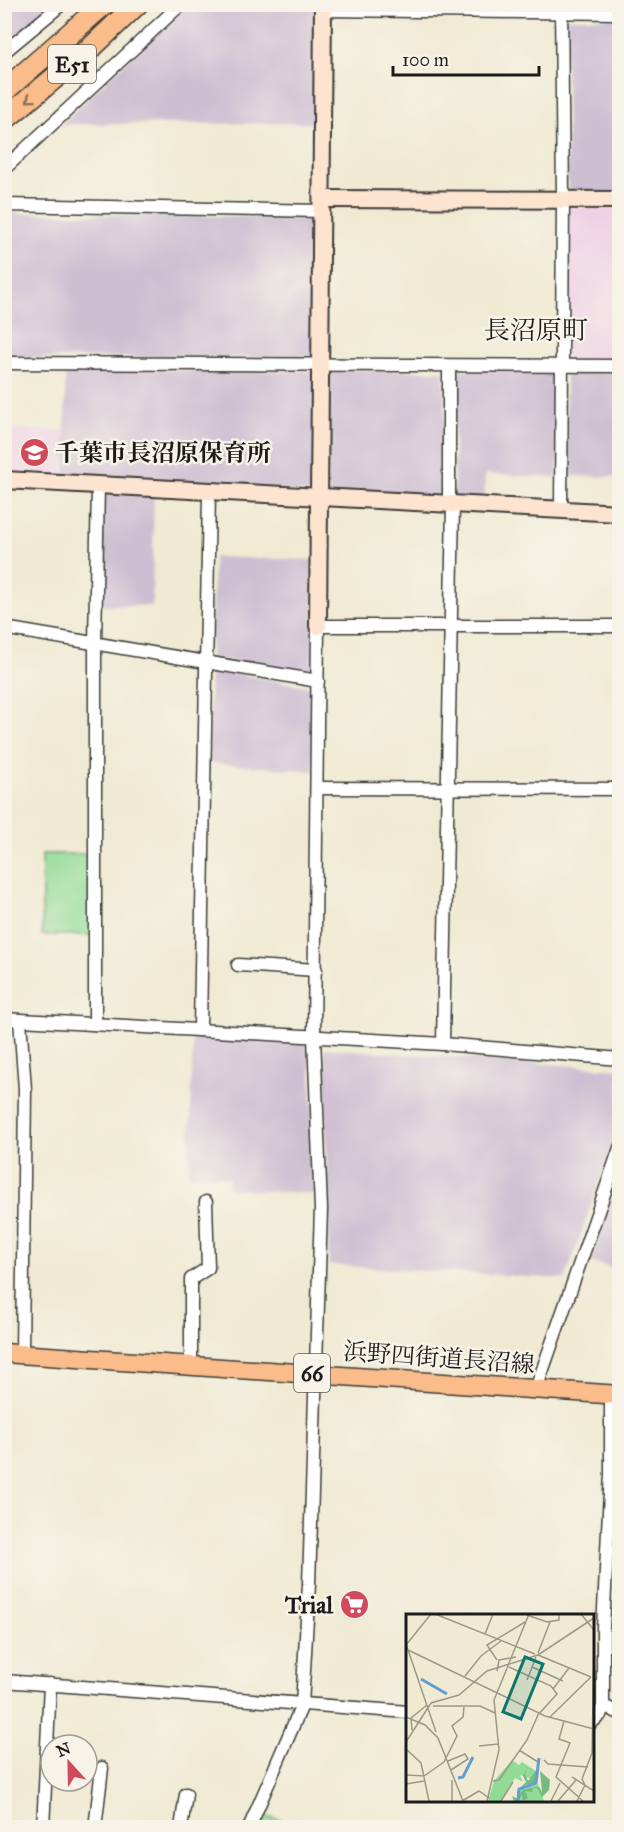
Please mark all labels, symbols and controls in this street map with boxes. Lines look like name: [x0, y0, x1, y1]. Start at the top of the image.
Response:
scale bar: [393, 39, 538, 77]
road number: E51: [48, 45, 96, 83]
text: 100 m: [402, 49, 449, 71]
one-way arrow: [26, 91, 37, 102]
district label: 長沼原町: [484, 314, 588, 346]
school or university icon: 千葉市長沼原保育所: [18, 437, 50, 469]
place label: 千葉市長沼原保育所: [55, 438, 271, 468]
street label: 浜野四街道長沼線: [342, 1336, 536, 1380]
road number: 66: [294, 1354, 330, 1392]
supermarket icon: Trial: [338, 1589, 370, 1621]
place label: Trial: [284, 1590, 334, 1620]
inset map: [406, 1614, 594, 1802]
north arrow: [39, 1733, 99, 1793]
text: N: [54, 1738, 74, 1761]

